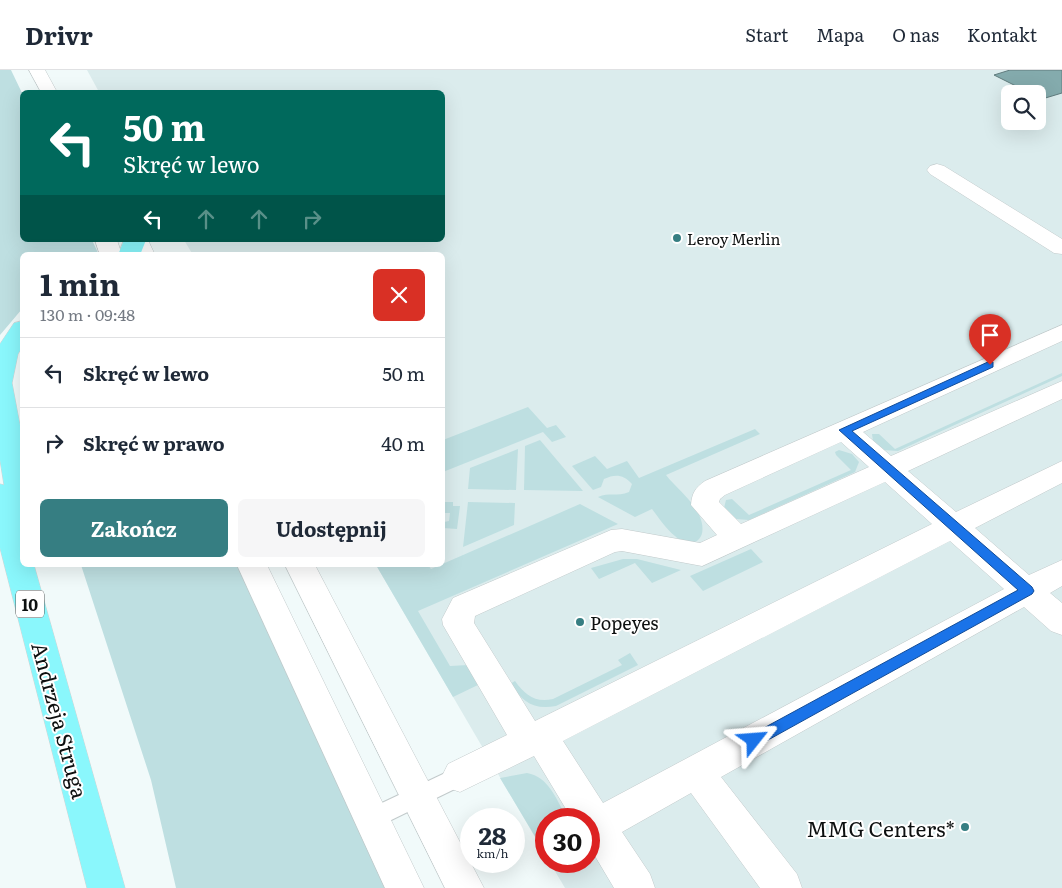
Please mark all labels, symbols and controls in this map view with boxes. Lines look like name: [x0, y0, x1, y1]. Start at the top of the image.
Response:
text: Drivr: [25, 17, 93, 52]
text: Start: [745, 21, 788, 48]
text: Mapa: [816, 21, 864, 48]
text: O nas: [892, 21, 939, 48]
text: Kontakt: [967, 21, 1037, 48]
map controls: [1001, 85, 1046, 130]
button: search: [1001, 85, 1046, 130]
text: 50 m: [123, 100, 206, 152]
icon: left: [40, 110, 105, 175]
text: Skręć w lewo: [123, 147, 260, 180]
icon: left: [139, 205, 167, 233]
icon: ahead: [192, 205, 220, 233]
icon: ahead: [245, 205, 273, 233]
icon: right: [298, 205, 326, 233]
place label: Leroy Merlin: [687, 227, 781, 250]
marker: Leroy Merlin: [671, 232, 683, 244]
text: 1 min: [40, 261, 120, 305]
button: close: [373, 269, 425, 321]
text: 130 m · 09:48: [40, 302, 135, 326]
pin: [969, 314, 1011, 365]
icon: arrive: [976, 321, 1004, 349]
icon: left: [40, 359, 68, 387]
text: Skręć w lewo: [83, 359, 209, 387]
text: 50 m: [382, 359, 425, 387]
icon: right: [40, 429, 68, 457]
text: Skręć w prawo: [83, 429, 225, 457]
text: 40 m: [381, 429, 425, 457]
button: Zakończ: [40, 499, 228, 557]
button: Udostępnij: [238, 499, 425, 557]
road number: 10: [16, 590, 44, 618]
place label: Popeyes: [590, 609, 659, 636]
marker: Popeyes: [574, 616, 586, 628]
street label: Andrzeja Struga: [25, 638, 97, 802]
position arrow: [727, 713, 779, 765]
speed limit sign: 30: [535, 808, 600, 873]
place label: MMG Centers*: [807, 812, 955, 843]
text: 28: [478, 816, 507, 853]
marker: MMG Centers*: [959, 821, 971, 833]
text: km/h: [477, 844, 508, 862]

